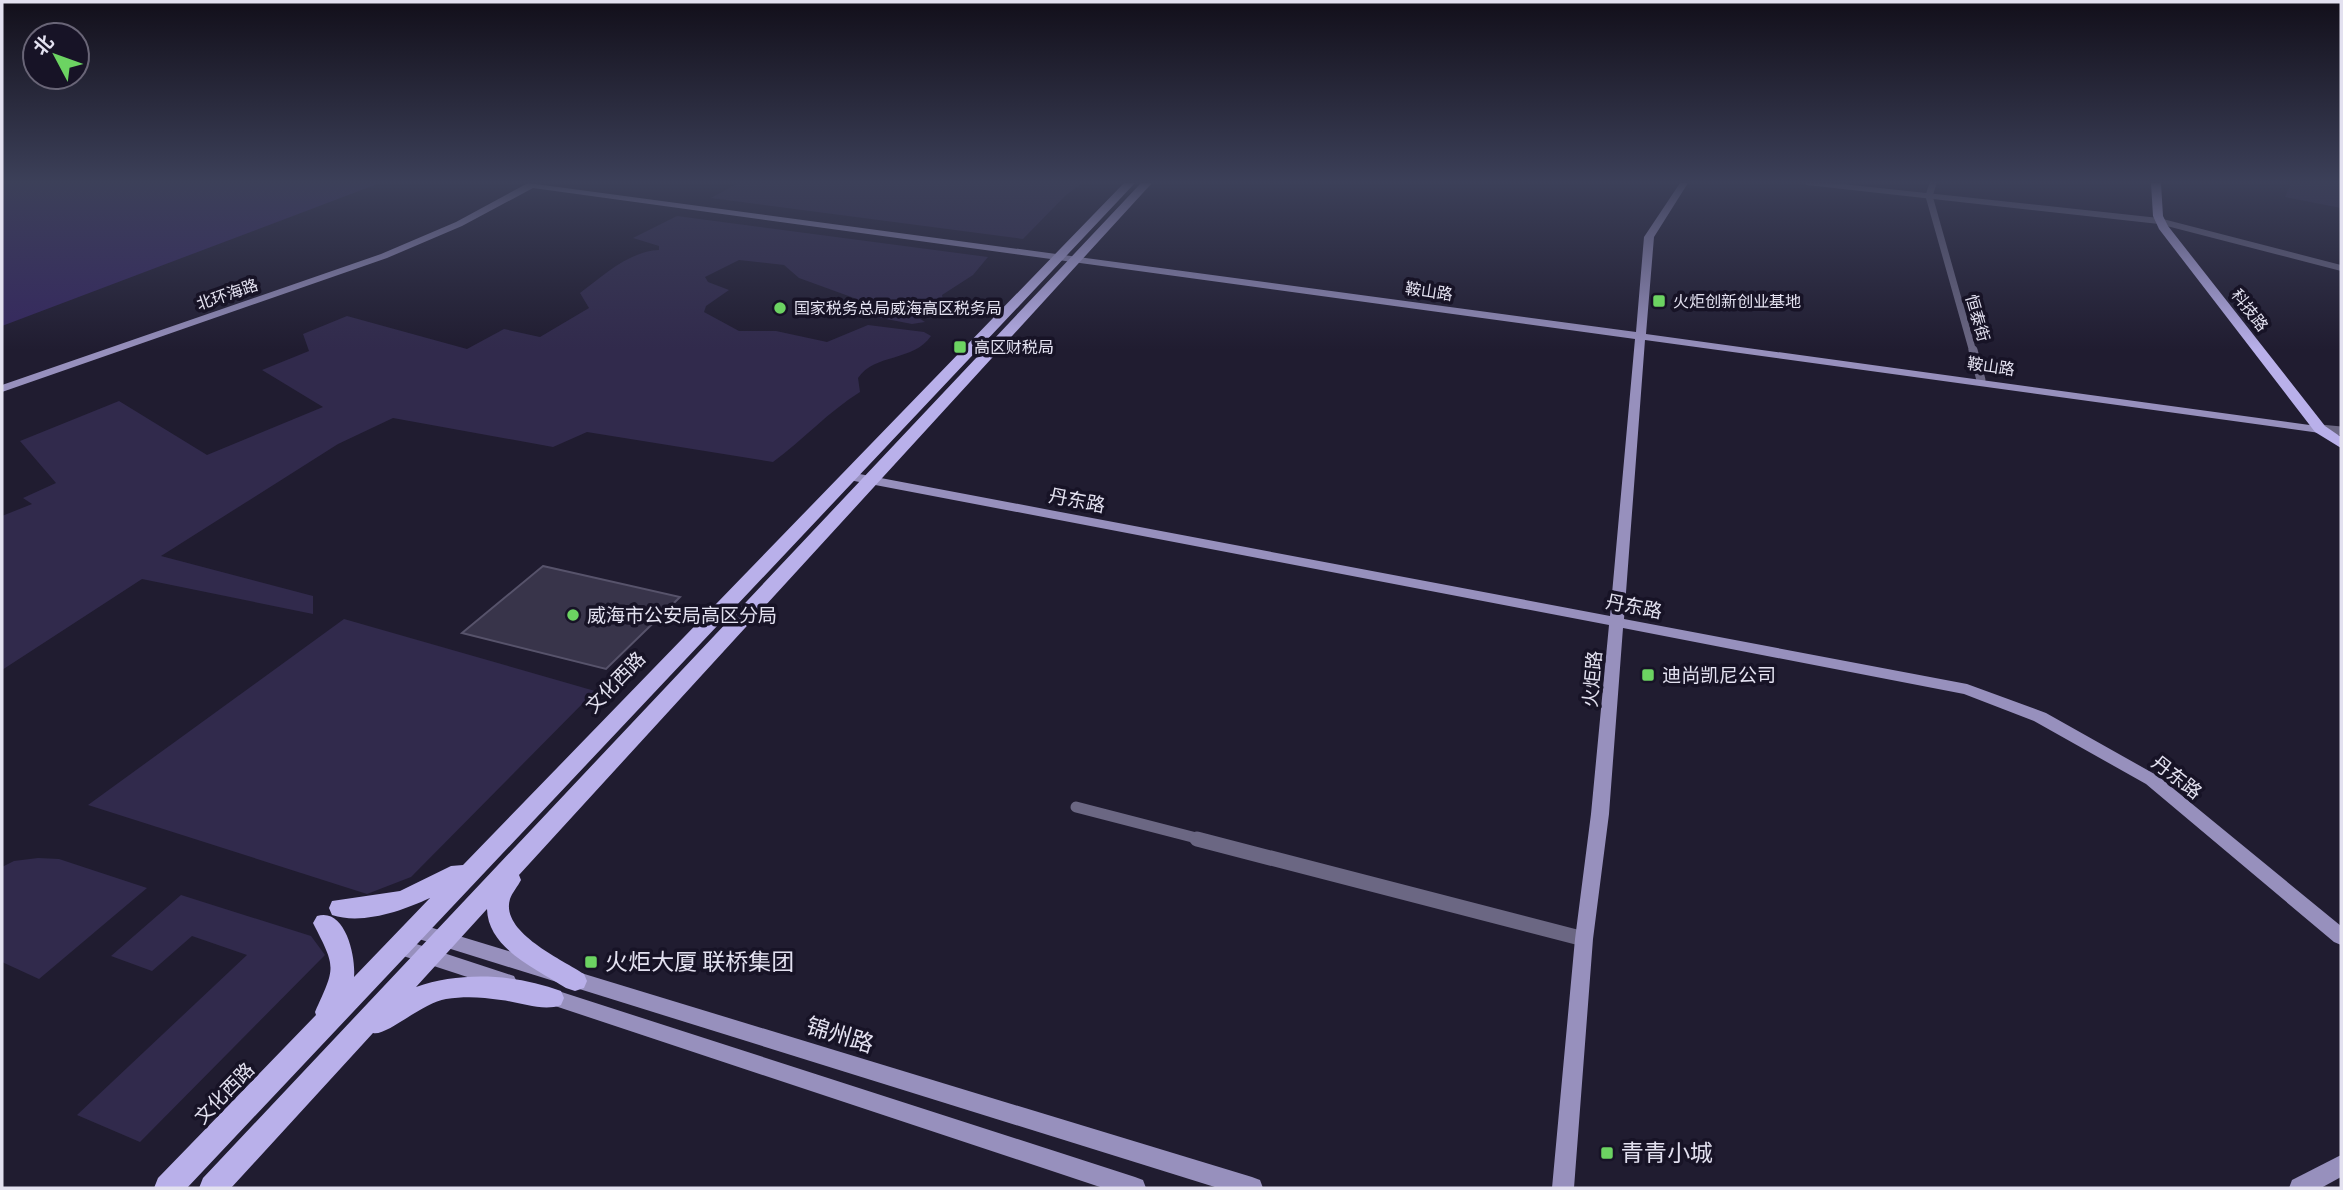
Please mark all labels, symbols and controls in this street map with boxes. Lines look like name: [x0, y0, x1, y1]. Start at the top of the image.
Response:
north arrow: [21, 21, 91, 91]
text: 北: [27, 29, 59, 61]
street label: 北环海路: [193, 273, 261, 315]
street label: 鞍山路: [1404, 277, 1454, 305]
street label: 科技路: [2227, 284, 2273, 336]
place label: 火炬创新创业基地: [1673, 290, 1801, 312]
street label: 恒泰街: [1961, 292, 1995, 344]
marker: 火炬创新创业基地: [1651, 293, 1667, 309]
place label: 国家税务总局威海高区税务局: [794, 297, 1002, 319]
marker: 国家税务总局威海高区税务局: [772, 300, 788, 316]
place label: 高区财税局: [974, 336, 1054, 358]
marker: 高区财税局: [952, 339, 968, 355]
street label: 鞍山路: [1966, 352, 2016, 380]
street label: 丹东路: [1047, 482, 1107, 518]
street label: 丹东路: [1604, 588, 1664, 624]
place label: 威海市公安局高区分局: [587, 602, 777, 628]
marker: 威海市公安局高区分局: [565, 607, 581, 623]
street label: 文化西路: [579, 646, 651, 718]
street label: 火炬路: [1577, 649, 1607, 709]
place label: 迪尚凯尼公司: [1662, 662, 1776, 688]
marker: 迪尚凯尼公司: [1640, 667, 1656, 683]
street label: 丹东路: [2147, 749, 2207, 805]
place label: 火炬大厦 联桥集团: [605, 946, 794, 978]
marker: 火炬大厦 联桥集团: [583, 954, 599, 970]
street label: 锦州路: [802, 1010, 878, 1060]
street label: 文化西路: [188, 1057, 260, 1129]
place label: 青青小城: [1621, 1137, 1713, 1169]
marker: 青青小城: [1599, 1145, 1615, 1161]

